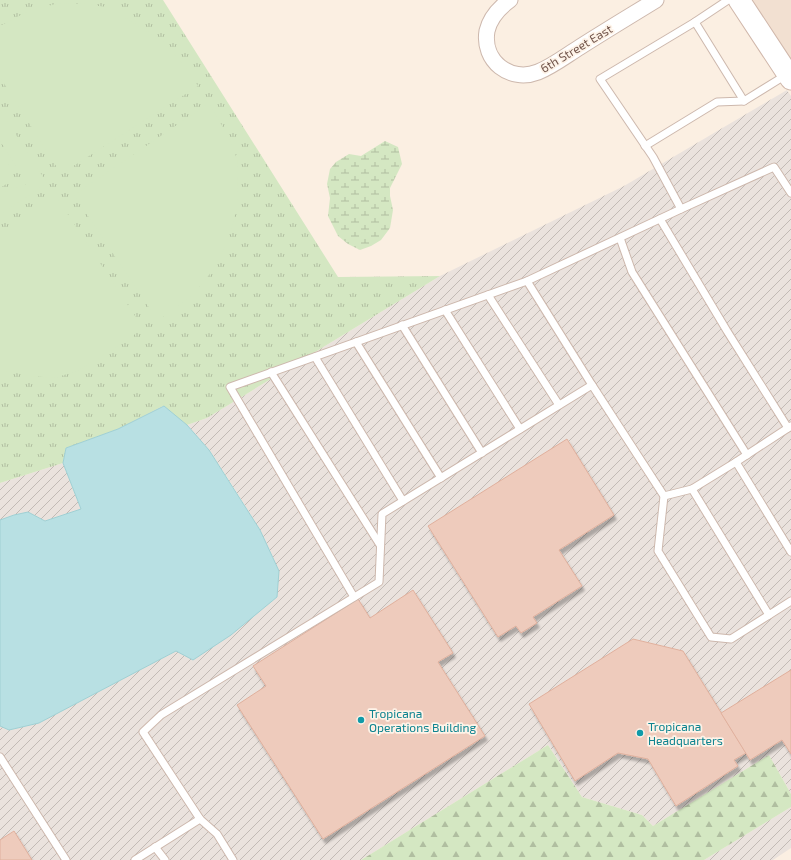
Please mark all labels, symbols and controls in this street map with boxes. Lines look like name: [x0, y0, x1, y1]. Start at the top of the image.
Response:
street label: 6th Street East: [538, 21, 615, 75]
place label: Tropicana Operations Building: [369, 706, 477, 734]
marker: Tropicana Operations Building: [356, 715, 366, 725]
place label: Tropicana Headquarters: [648, 719, 723, 747]
marker: Tropicana Headquarters: [635, 728, 645, 738]

